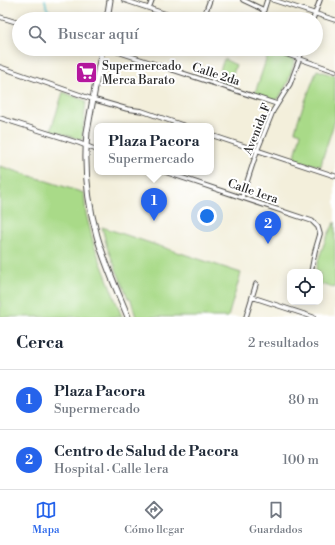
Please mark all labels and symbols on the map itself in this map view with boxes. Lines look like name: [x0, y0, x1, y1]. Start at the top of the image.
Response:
place label: Supermercado Merca Barato: [102, 59, 182, 88]
supermarket icon: Supermercado Merca Barato: [73, 60, 99, 86]
street label: Calle 2da: [190, 60, 243, 90]
street label: Avenida F: [240, 101, 275, 158]
street label: Calle 1era: [226, 176, 281, 207]
pin: 1: [141, 188, 167, 221]
your location: [197, 206, 217, 226]
pin: 2: [255, 211, 281, 244]

